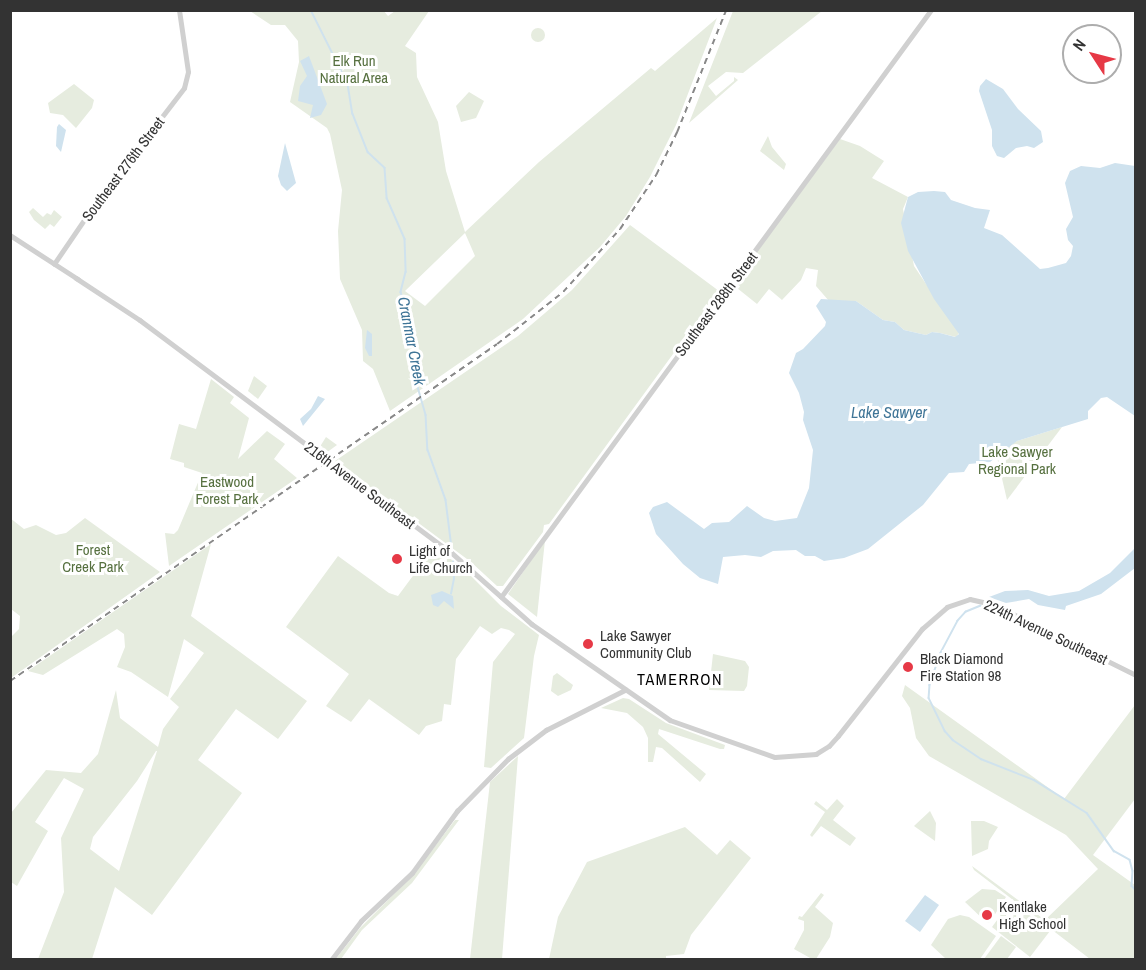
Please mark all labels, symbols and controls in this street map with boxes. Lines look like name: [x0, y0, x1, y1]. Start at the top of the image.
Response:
north arrow: [1062, 24, 1122, 84]
text: N: [1067, 34, 1091, 55]
park label: Elk Run Natural Area: [319, 51, 389, 86]
street label: Southeast 276th Street: [78, 113, 168, 225]
street label: Southeast 288th Street: [671, 248, 761, 360]
water label: Cranmar Creek: [394, 295, 430, 387]
water label: Lake Sawyer: [851, 402, 927, 422]
street label: 216th Avenue Southeast: [301, 437, 419, 533]
park label: Lake Sawyer Regional Park: [978, 442, 1056, 477]
park label: Eastwood Forest Park: [196, 472, 258, 507]
park label: Forest Creek Park: [62, 540, 124, 575]
place label: Light of Life Church: [409, 541, 473, 576]
marker: Light of Life Church: [390, 552, 404, 566]
street label: 224th Avenue Southeast: [981, 595, 1111, 669]
place label: Lake Sawyer Community Club: [600, 626, 692, 661]
marker: Lake Sawyer Community Club: [581, 637, 595, 651]
place label: Black Diamond Fire Station 98: [920, 649, 1003, 684]
marker: Black Diamond Fire Station 98: [901, 660, 915, 674]
district label: TAMERRON: [637, 669, 723, 689]
place label: Kentlake High School: [999, 897, 1066, 932]
marker: Kentlake High School: [980, 908, 994, 922]

